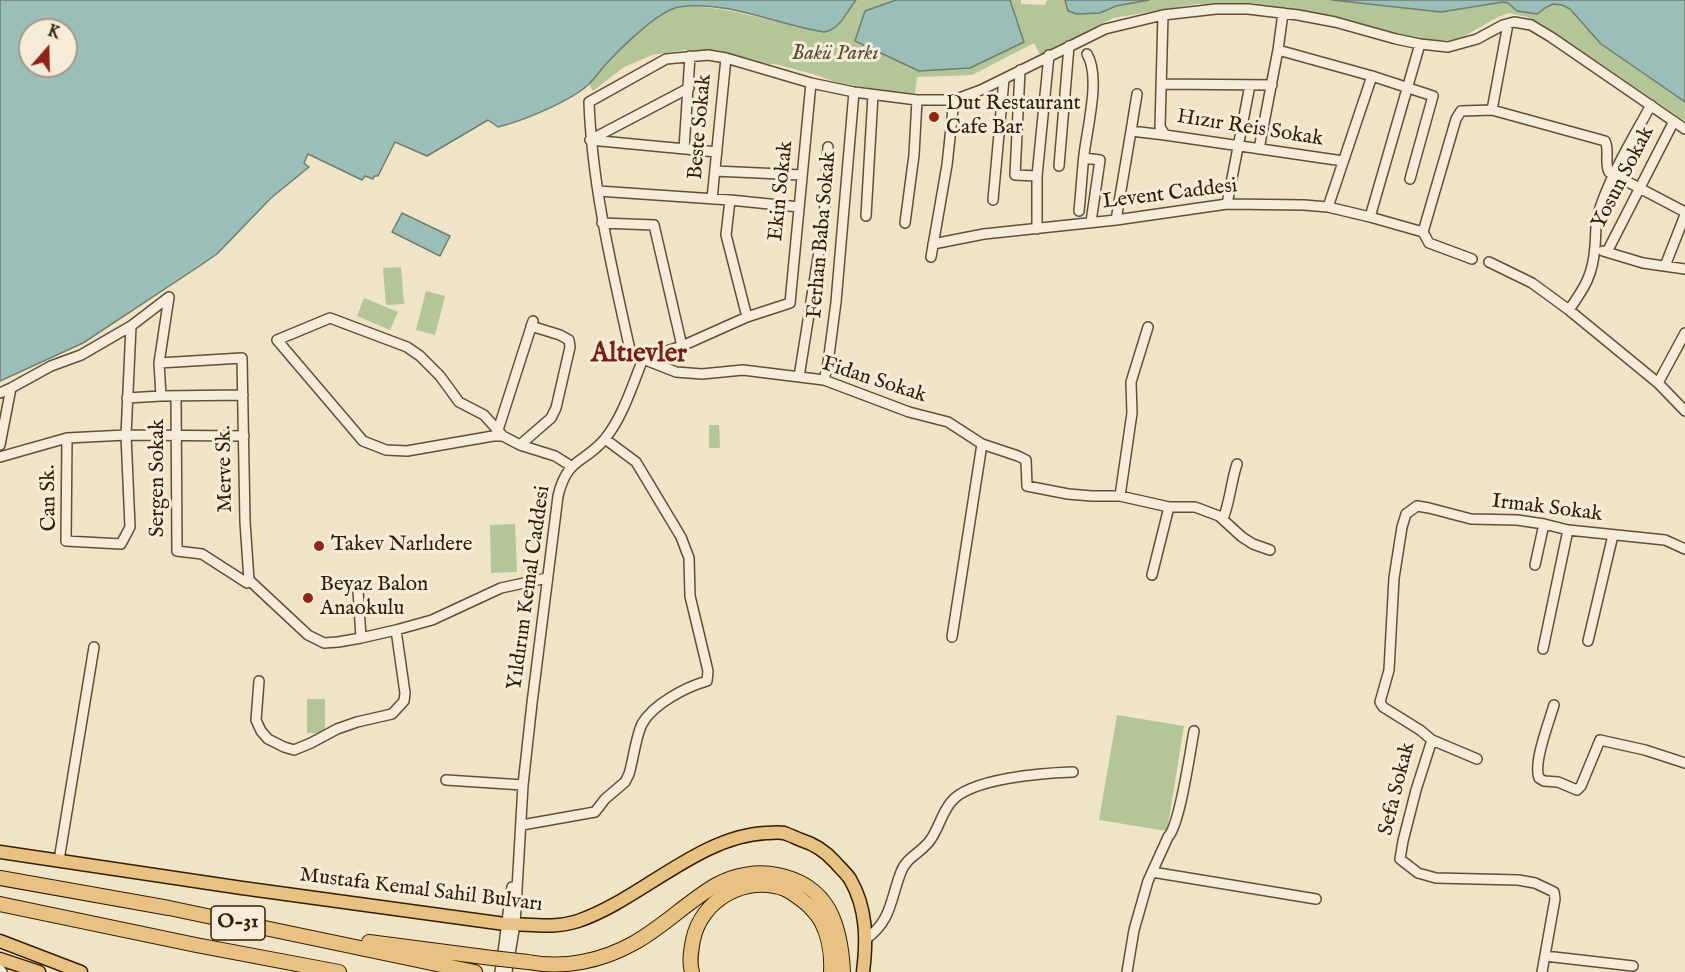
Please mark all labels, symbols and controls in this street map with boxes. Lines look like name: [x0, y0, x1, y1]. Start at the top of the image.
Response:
north arrow: [18, 18, 78, 78]
text: K: [45, 22, 62, 44]
park label: Bakü Parkı: [791, 42, 879, 68]
street label: Beste Sokak: [684, 73, 718, 181]
place label: Dut Restaurant Cafe Bar: [946, 92, 1081, 142]
street label: Hızır Reis Sokak: [1175, 105, 1325, 153]
marker: Dut Restaurant Cafe Bar: [927, 110, 941, 124]
street label: Yosun Sokak: [1587, 122, 1661, 234]
street label: Ekin Sokak: [764, 140, 800, 242]
street label: Ferhan Baba Sokak: [803, 150, 843, 320]
street label: Levent Caddesi: [1101, 174, 1239, 216]
district label: Altıevler: [591, 339, 687, 371]
street label: Fidan Sokak: [819, 352, 929, 410]
street label: Sergen Sokak: [146, 419, 172, 537]
street label: Merve Sk.: [213, 425, 239, 513]
street label: Can Sk.: [37, 464, 63, 532]
street label: Yıldırım Kemal Caddesi: [503, 484, 557, 692]
street label: Irmak Sokak: [1490, 490, 1604, 528]
place label: Takev Narlıdere: [331, 533, 472, 559]
marker: Takev Narlıdere: [312, 539, 326, 553]
place label: Beyaz Balon Anaokulu: [320, 573, 428, 623]
marker: Beyaz Balon Anaokulu: [301, 591, 315, 605]
street label: Sefa Sokak: [1374, 740, 1422, 838]
street label: Mustafa Kemal Sahil Bulvarı: [298, 864, 544, 918]
road number: O-31: [211, 906, 265, 940]

